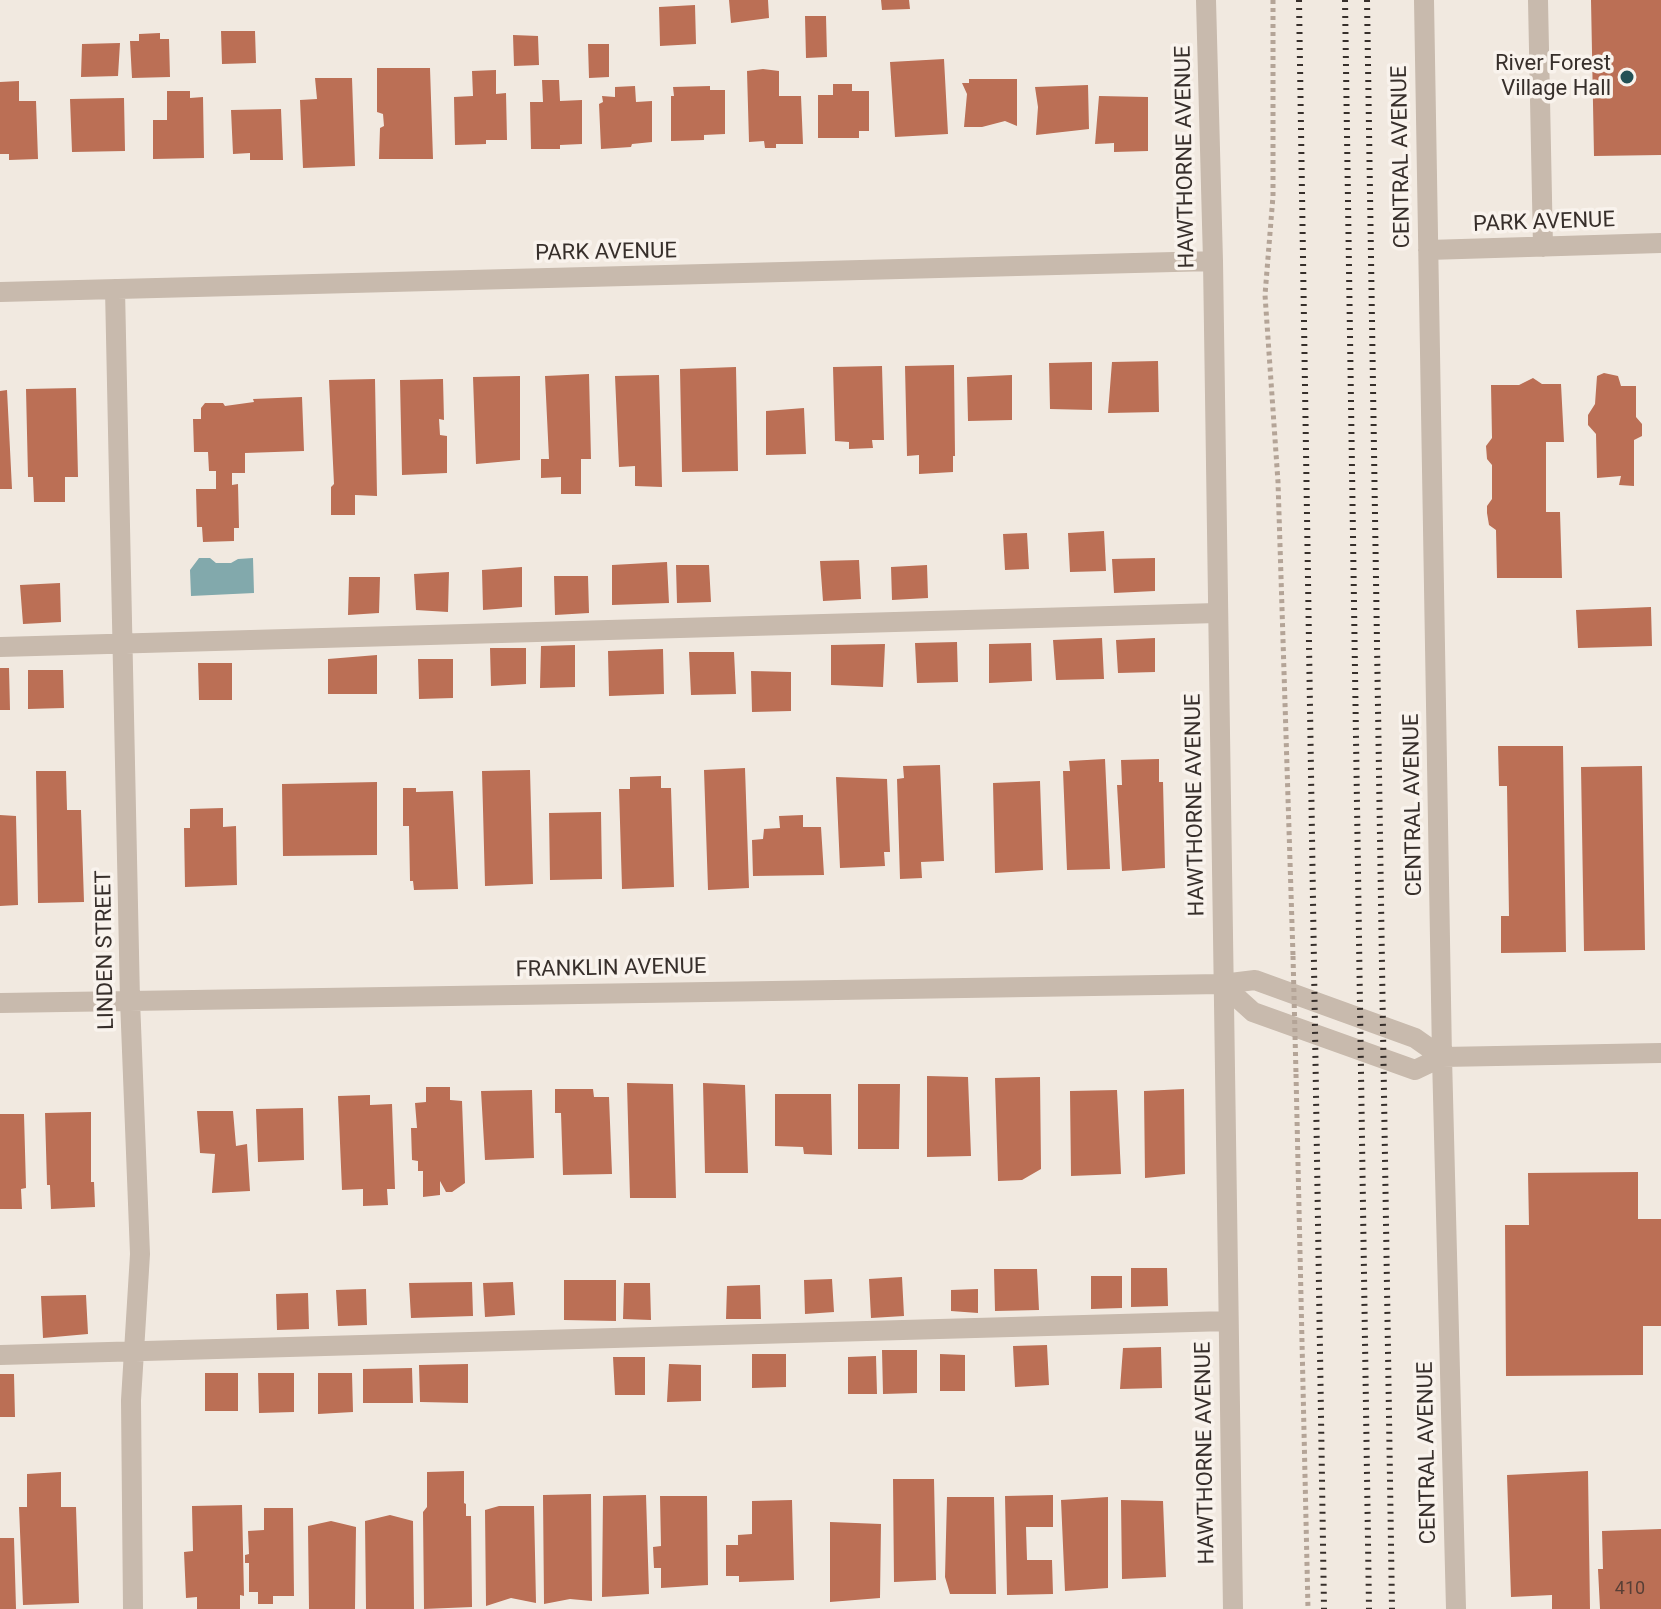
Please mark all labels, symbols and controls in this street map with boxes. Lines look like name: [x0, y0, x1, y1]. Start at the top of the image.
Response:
street label: HAWTHORNE AVENUE: [1171, 45, 1201, 269]
place label: River Forest Village Hall: [1495, 51, 1611, 102]
street label: CENTRAL AVENUE: [1387, 65, 1417, 249]
marker: River Forest Village Hall: [1618, 68, 1636, 86]
street label: PARK AVENUE: [1473, 207, 1615, 239]
street label: PARK AVENUE: [535, 239, 677, 267]
street label: HAWTHORNE AVENUE: [1181, 693, 1211, 917]
street label: CENTRAL AVENUE: [1399, 713, 1429, 897]
street label: LINDEN STREET: [91, 870, 121, 1030]
street label: FRANKLIN AVENUE: [515, 954, 707, 984]
street label: HAWTHORNE AVENUE: [1191, 1341, 1221, 1565]
street label: CENTRAL AVENUE: [1413, 1361, 1443, 1545]
house number: 410: [1615, 1578, 1645, 1600]

